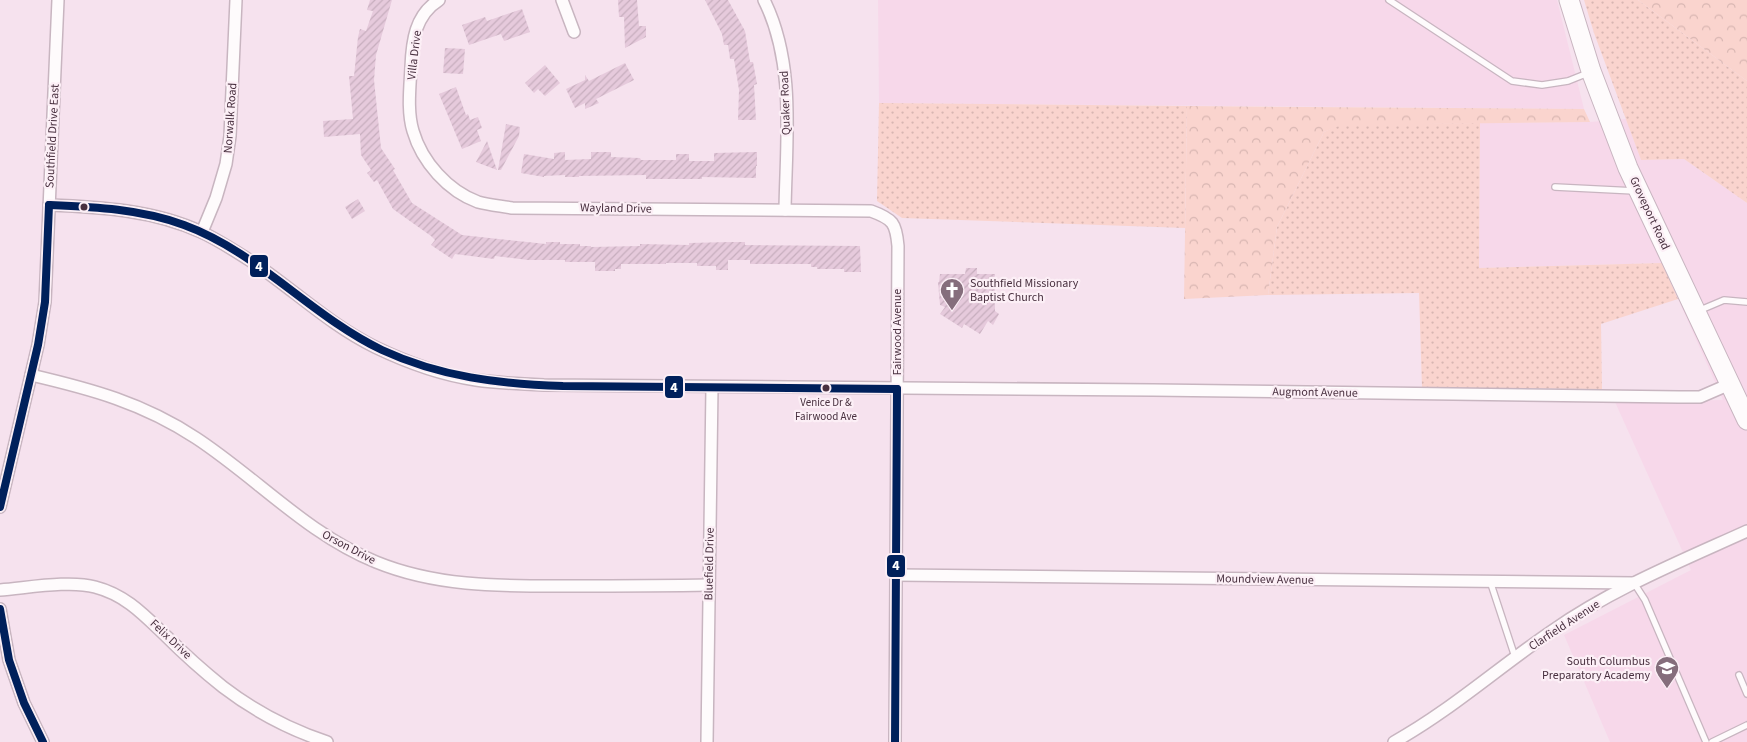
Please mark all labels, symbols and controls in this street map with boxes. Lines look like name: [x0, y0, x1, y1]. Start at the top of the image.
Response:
street label: Villa Drive: [403, 29, 426, 81]
street label: Quaker Road: [776, 70, 795, 136]
street label: Norwalk Road: [220, 82, 241, 154]
street label: Southfield Drive East: [41, 84, 64, 188]
street label: Groveport Road: [1625, 174, 1674, 253]
street label: Wayland Drive: [580, 199, 652, 218]
unlabelled marker: [79, 202, 89, 212]
line badge: 4: [249, 254, 269, 278]
text: 4: [255, 257, 263, 277]
place label: Southfield Missionary Baptist Church: [970, 275, 1079, 306]
church icon: Southfield Missionary Baptist Church: [939, 277, 965, 311]
street label: Fairwood Avenue: [889, 289, 906, 375]
line badge: 4: [664, 375, 684, 399]
text: 4: [670, 378, 678, 398]
marker: Venice Dr & Fairwood Ave: [821, 383, 831, 393]
street label: Augmont Avenue: [1272, 383, 1358, 402]
place label: Venice Dr & Fairwood Ave: [795, 395, 857, 424]
street label: Orson Drive: [319, 526, 379, 569]
street label: Bluefield Drive: [700, 527, 719, 601]
line badge: 4: [886, 554, 906, 578]
text: 4: [892, 556, 900, 576]
street label: Moundview Avenue: [1216, 570, 1314, 589]
street label: Clarfield Avenue: [1525, 596, 1603, 655]
street label: Felix Drive: [146, 616, 195, 663]
place label: South Columbus Preparatory Academy: [1542, 653, 1650, 684]
school or university icon: South Columbus Preparatory Academy: [1654, 655, 1680, 689]

